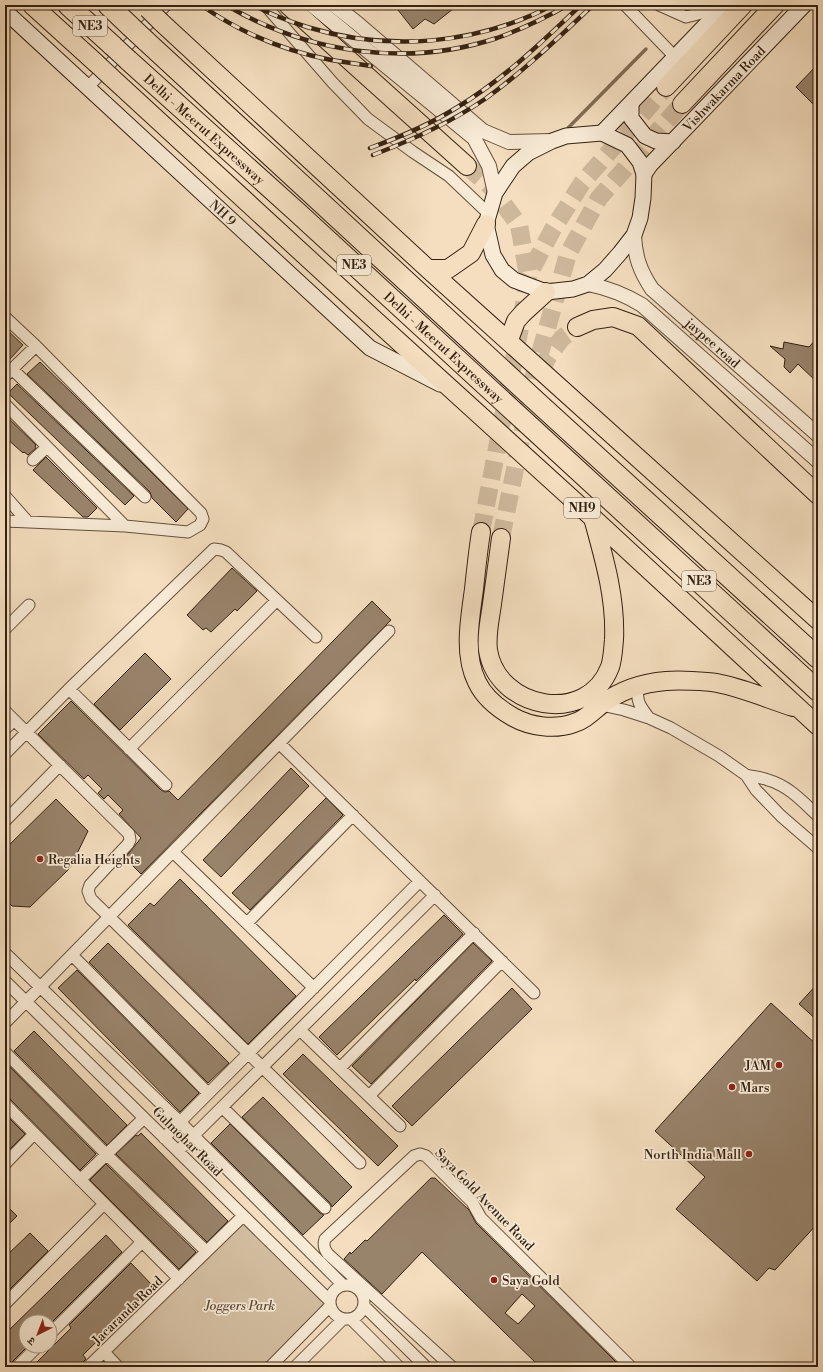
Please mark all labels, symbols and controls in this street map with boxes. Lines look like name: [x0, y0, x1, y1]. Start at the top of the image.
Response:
road number: NE3: [73, 16, 107, 36]
street label: Vishwakarma Road: [679, 43, 770, 136]
street label: Delhi - Meerut Expressway: [140, 71, 268, 189]
street label: NH 9: [206, 197, 239, 230]
road number: NE3: [337, 255, 371, 275]
street label: Delhi - Meerut Expressway: [380, 289, 507, 407]
street label: jaypee road: [681, 315, 743, 372]
road number: NH9: [564, 498, 600, 518]
road number: NE3: [682, 571, 716, 591]
place label: Regalia Heights: [48, 852, 141, 868]
marker: Regalia Heights: [35, 854, 45, 864]
place label: JAM: [744, 1058, 771, 1074]
marker: JAM: [774, 1060, 784, 1070]
place label: Mars: [740, 1080, 770, 1096]
marker: Mars: [727, 1082, 737, 1092]
street label: Gulmohar Road: [149, 1103, 226, 1180]
street label: Saya Gold Avenue Road: [431, 1145, 538, 1255]
place label: North India Mall: [644, 1147, 741, 1163]
marker: North India Mall: [744, 1149, 754, 1159]
street label: Jacaranda Road: [88, 1273, 167, 1349]
place label: Saya Gold: [502, 1273, 560, 1289]
marker: Saya Gold: [489, 1275, 499, 1285]
park label: Joggers Park: [203, 1298, 275, 1314]
north arrow: [18, 1314, 58, 1354]
text: उ: [24, 1333, 39, 1348]

